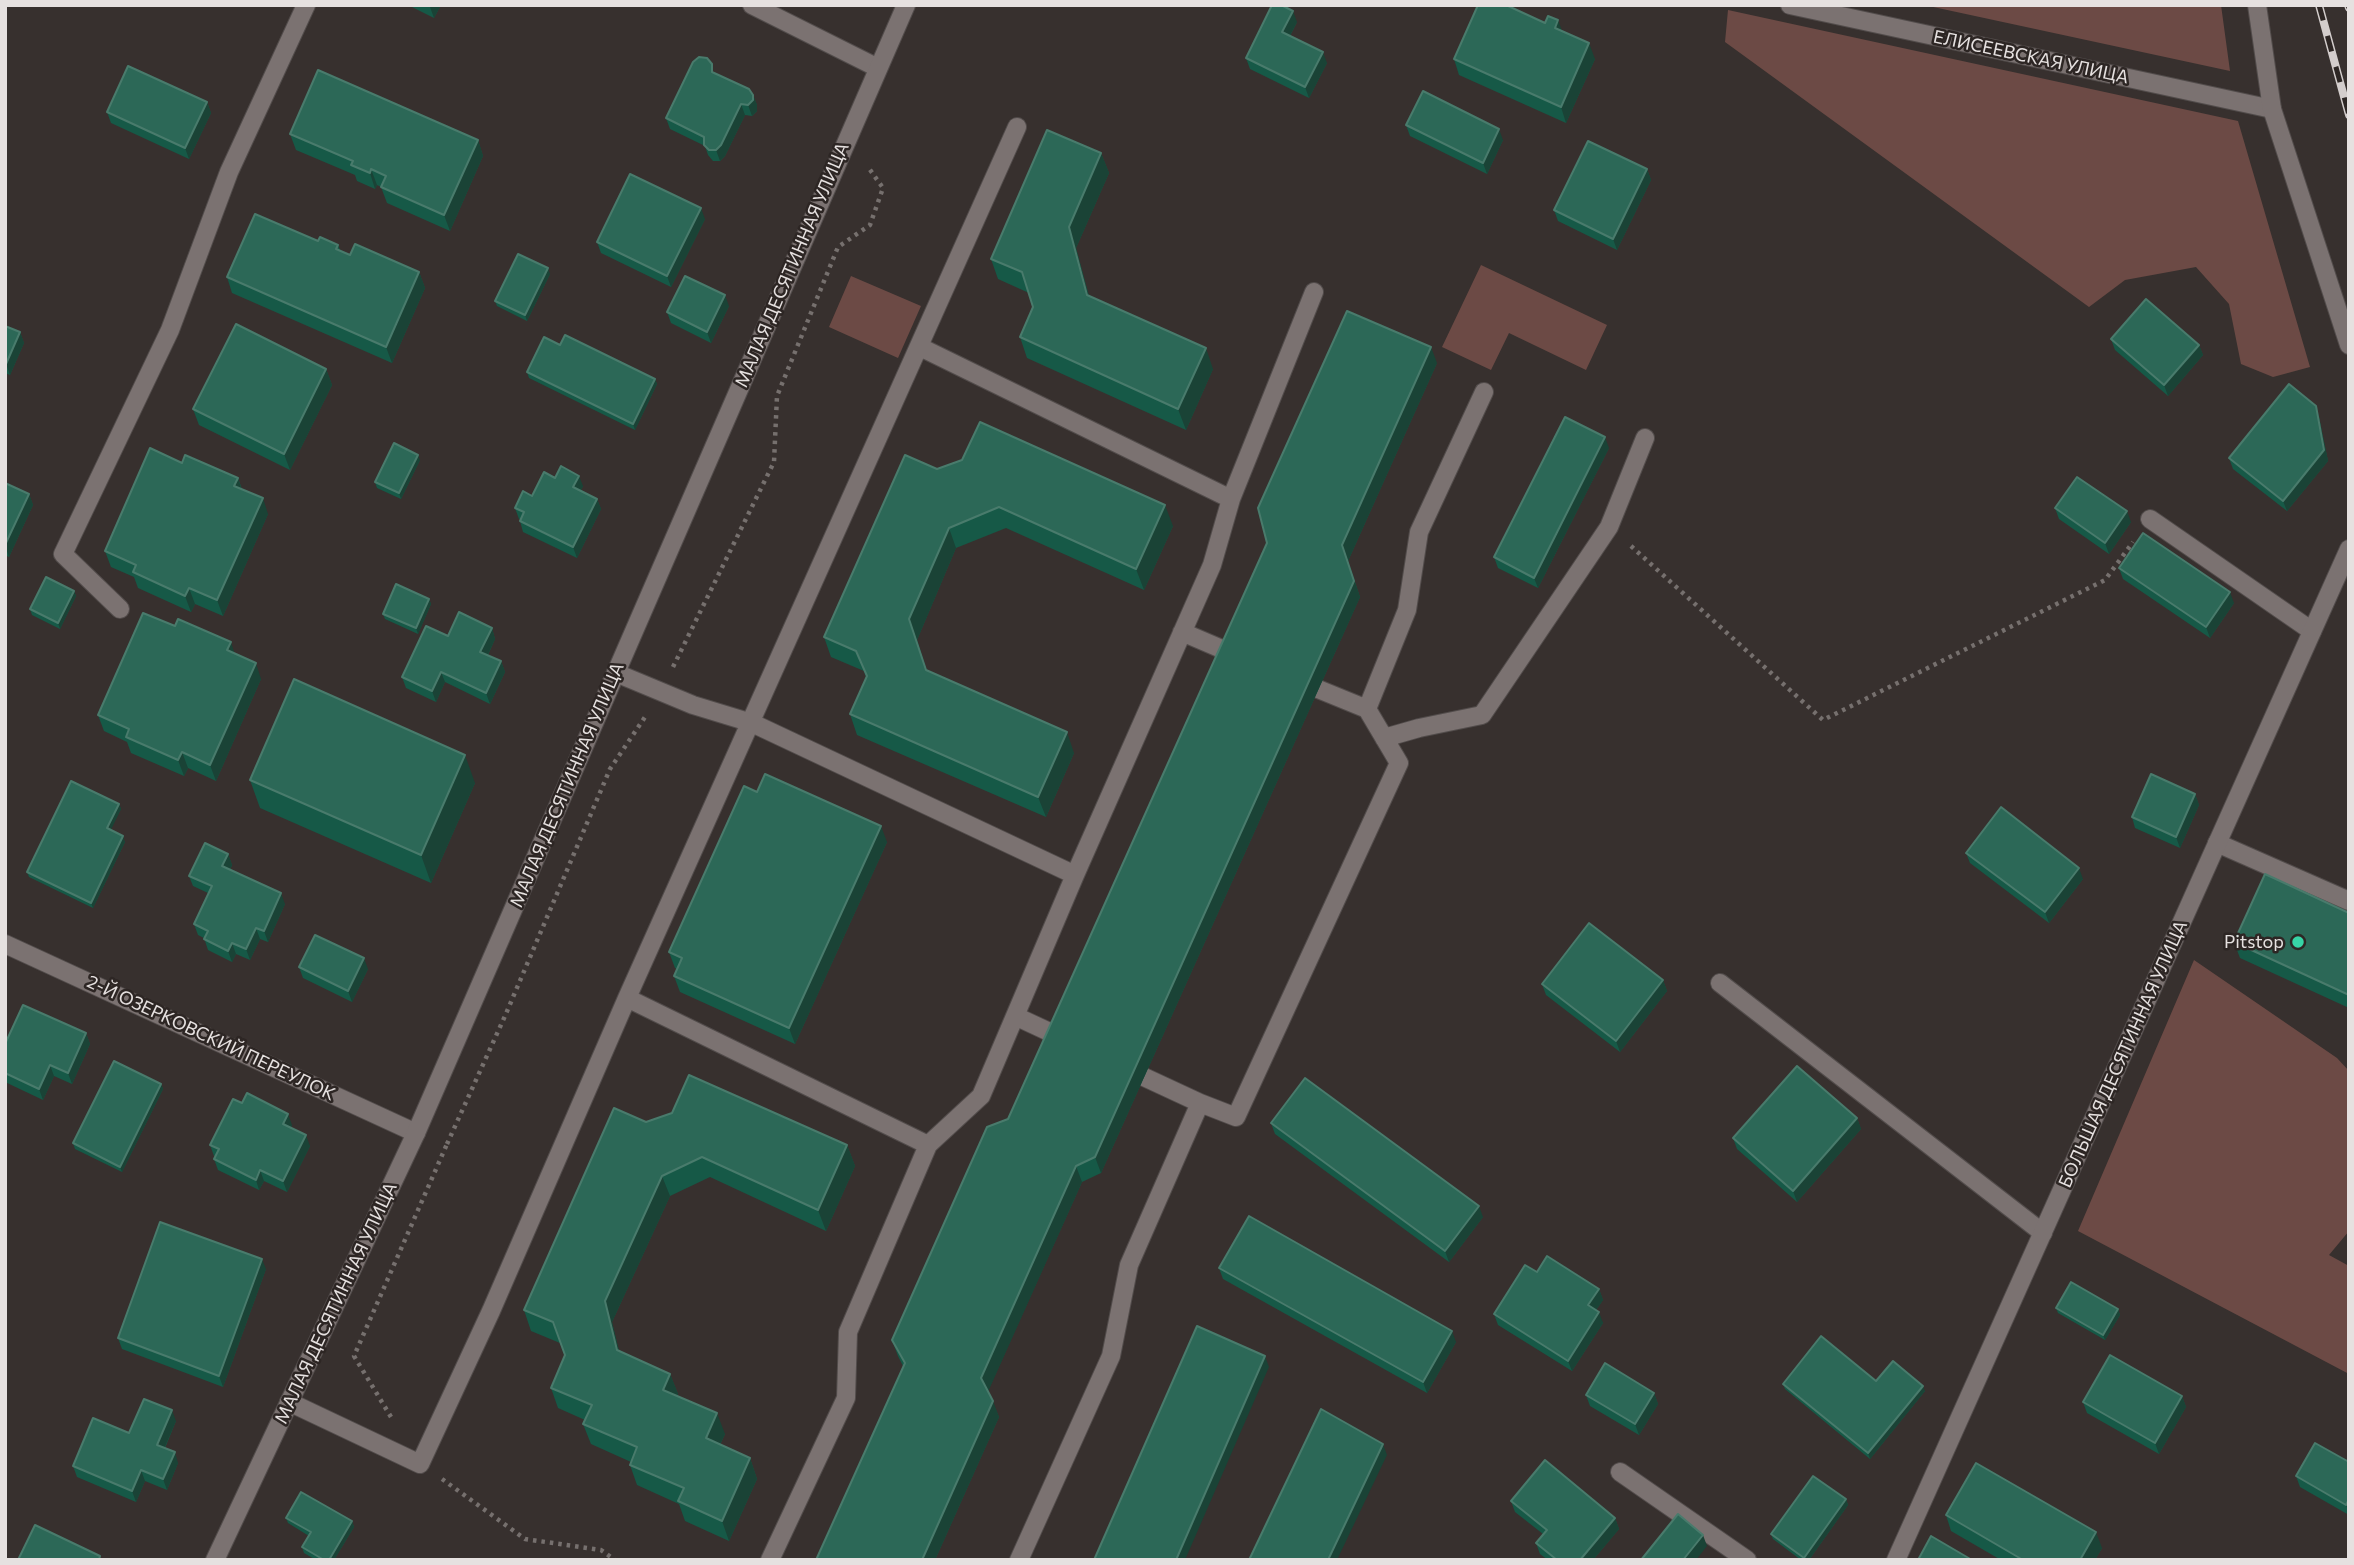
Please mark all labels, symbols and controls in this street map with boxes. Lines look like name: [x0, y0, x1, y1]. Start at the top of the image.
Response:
street label: ЕЛИСЕЕВСКАЯ УЛИЦА: [1931, 26, 2131, 88]
street label: МАЛАЯ ДЕСЯТИННАЯ УЛИЦА: [730, 139, 854, 391]
street label: МАЛАЯ ДЕСЯТИННАЯ УЛИЦА: [505, 659, 629, 911]
street label: БОЛЬШАЯ ДЕСЯТИННАЯ УЛИЦА: [2054, 917, 2192, 1191]
place label: Pitstop: [2224, 931, 2284, 953]
marker: Pitstop: [2290, 934, 2306, 950]
street label: 2-Й ОЗЕРКОВСКИЙ ПЕРЕУЛОК: [84, 971, 338, 1105]
street label: МАЛАЯ ДЕСЯТИННАЯ УЛИЦА: [270, 1179, 402, 1427]

